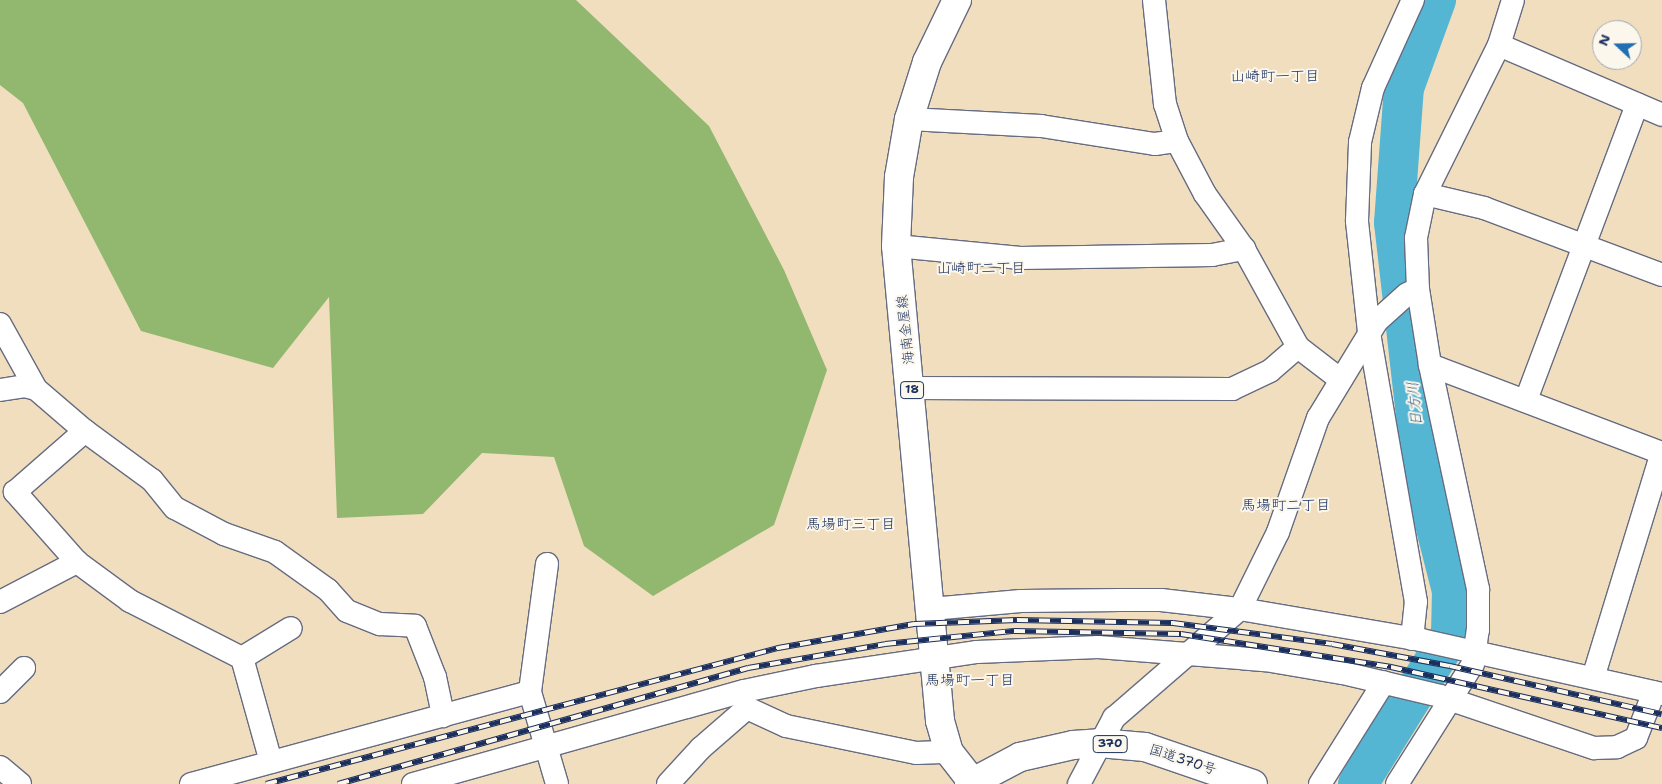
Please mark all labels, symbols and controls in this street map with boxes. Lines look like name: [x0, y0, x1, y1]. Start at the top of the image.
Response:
north arrow: [1592, 20, 1642, 70]
text: N: [1594, 32, 1614, 48]
district label: 山崎町一丁目: [1230, 68, 1320, 86]
district label: 山崎町二丁目: [936, 260, 1026, 278]
street label: 海南金屋線: [893, 294, 917, 366]
road number: 18: [900, 380, 924, 400]
water label: 日方川: [1404, 381, 1426, 427]
district label: 馬場町二丁目: [1241, 497, 1331, 515]
district label: 馬場町三丁目: [806, 516, 896, 534]
district label: 馬場町一丁目: [925, 672, 1015, 690]
road number: 370: [1092, 734, 1128, 754]
street label: 国道370号: [1147, 740, 1219, 778]

